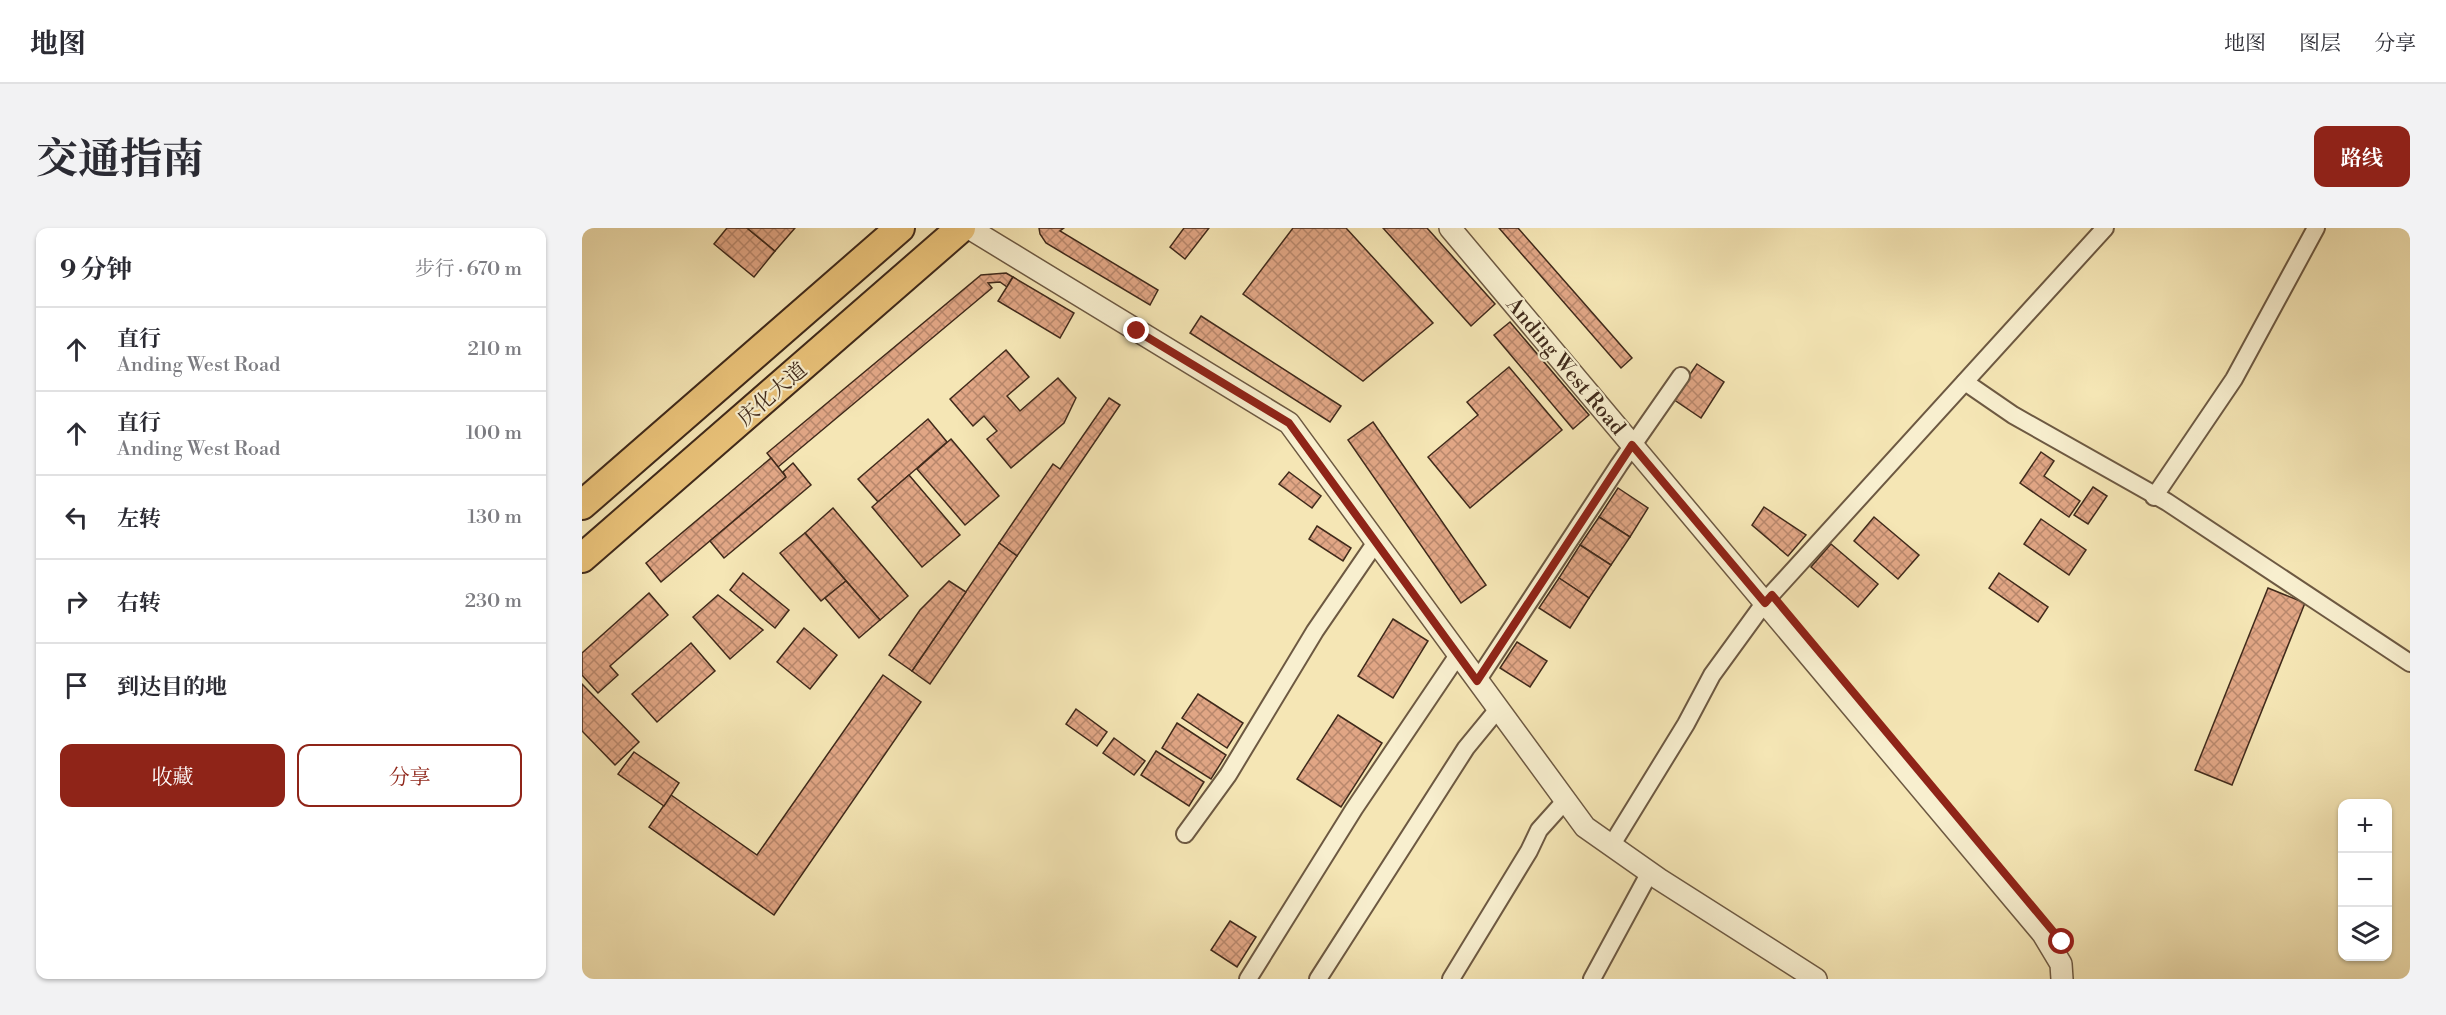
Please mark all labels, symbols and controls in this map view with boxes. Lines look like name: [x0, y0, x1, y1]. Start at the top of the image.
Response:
text: 地图: [30, 27, 86, 62]
text: 地图: [2224, 31, 2266, 57]
text: 图层: [2299, 31, 2341, 57]
text: 分享: [2374, 31, 2416, 57]
button: 路线: [2314, 126, 2410, 187]
text: 交通指南: [36, 134, 204, 187]
text: 9 分钟: [60, 254, 133, 286]
text: 步行 · 670 m: [415, 257, 522, 282]
street label: Anding West Road: [1499, 292, 1630, 441]
route end: [1123, 317, 1149, 343]
text: 直行: [117, 326, 161, 353]
icon: ahead: [60, 333, 93, 366]
text: 210 m: [467, 337, 522, 362]
text: Anding West Road: [117, 353, 280, 378]
street label: 庆化大道: [732, 357, 813, 432]
text: 直行: [117, 410, 161, 437]
icon: ahead: [60, 417, 93, 450]
text: 100 m: [466, 421, 522, 446]
text: Anding West Road: [117, 437, 280, 462]
icon: left: [60, 501, 93, 534]
text: 130 m: [467, 505, 522, 530]
text: 左转: [117, 506, 161, 533]
icon: right: [60, 585, 93, 618]
text: 230 m: [465, 589, 522, 614]
text: 右转: [117, 590, 161, 617]
icon: arrive: [60, 669, 93, 702]
text: 到达目的地: [117, 674, 227, 701]
button: 收藏: [60, 744, 285, 807]
button: 分享: [297, 744, 522, 807]
map controls: [2338, 799, 2392, 961]
button: +: [2338, 799, 2392, 853]
button: −: [2338, 853, 2392, 907]
button: layers: [2338, 907, 2392, 961]
route start: [2048, 928, 2074, 954]

